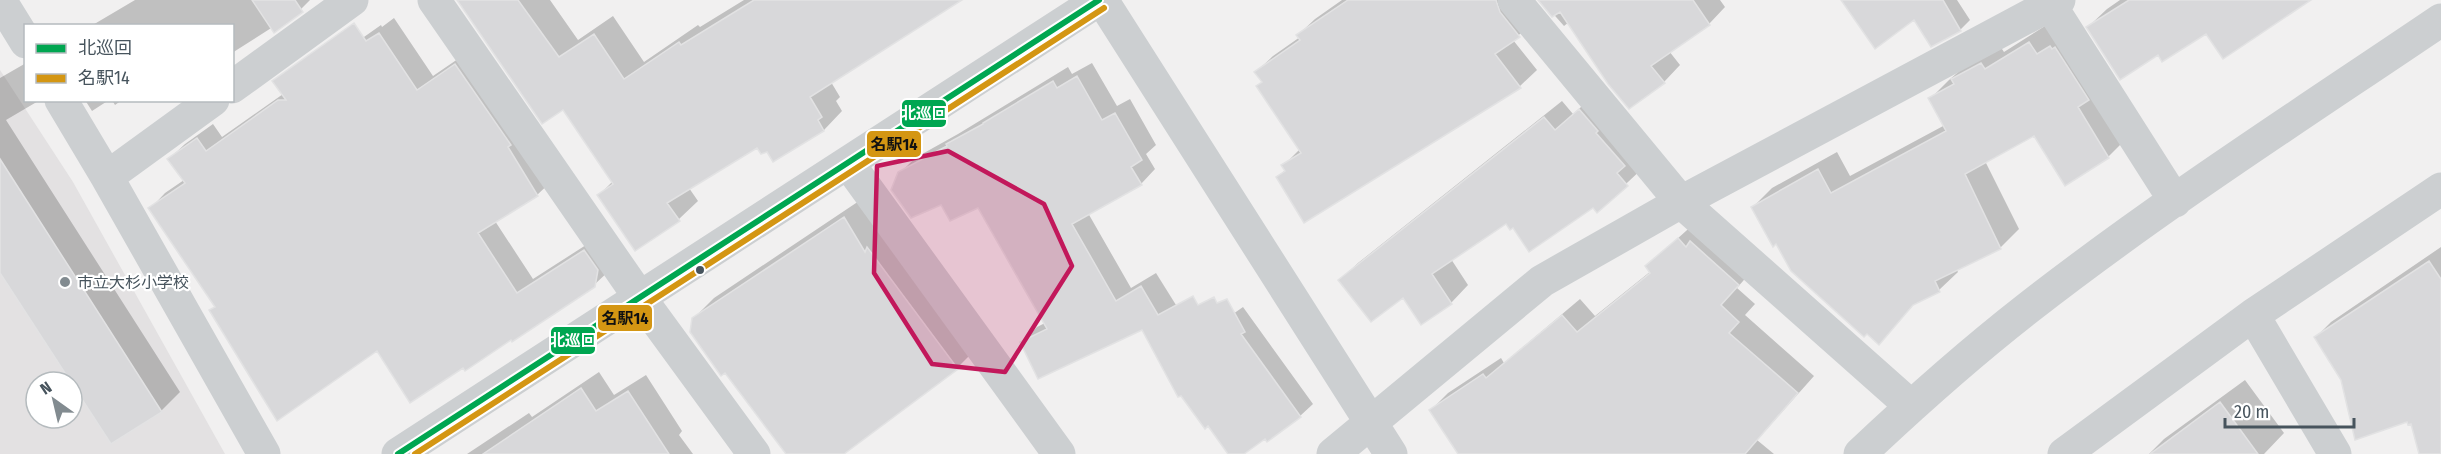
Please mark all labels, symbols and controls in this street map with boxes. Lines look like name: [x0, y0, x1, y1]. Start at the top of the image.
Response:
legend: [24, 24, 234, 102]
text: 北巡回: [78, 37, 132, 59]
text: 名駅14: [78, 67, 130, 89]
line badge: 北巡回: [901, 99, 947, 128]
text: 北巡回: [900, 104, 948, 123]
line badge: 名駅14: [866, 130, 922, 158]
text: 名駅14: [871, 135, 918, 154]
unlabelled marker: [694, 264, 706, 276]
place label: 市立大杉小学校: [77, 273, 189, 292]
marker: 市立大杉小学校: [58, 275, 72, 289]
line badge: 名駅14: [597, 304, 653, 332]
text: 名駅14: [602, 309, 649, 328]
line badge: 北巡回: [550, 326, 596, 355]
text: 北巡回: [549, 331, 597, 350]
north arrow: [24, 370, 84, 430]
text: N: [37, 377, 55, 399]
scale bar: [2225, 391, 2354, 429]
text: 20 m: [2234, 401, 2269, 423]

